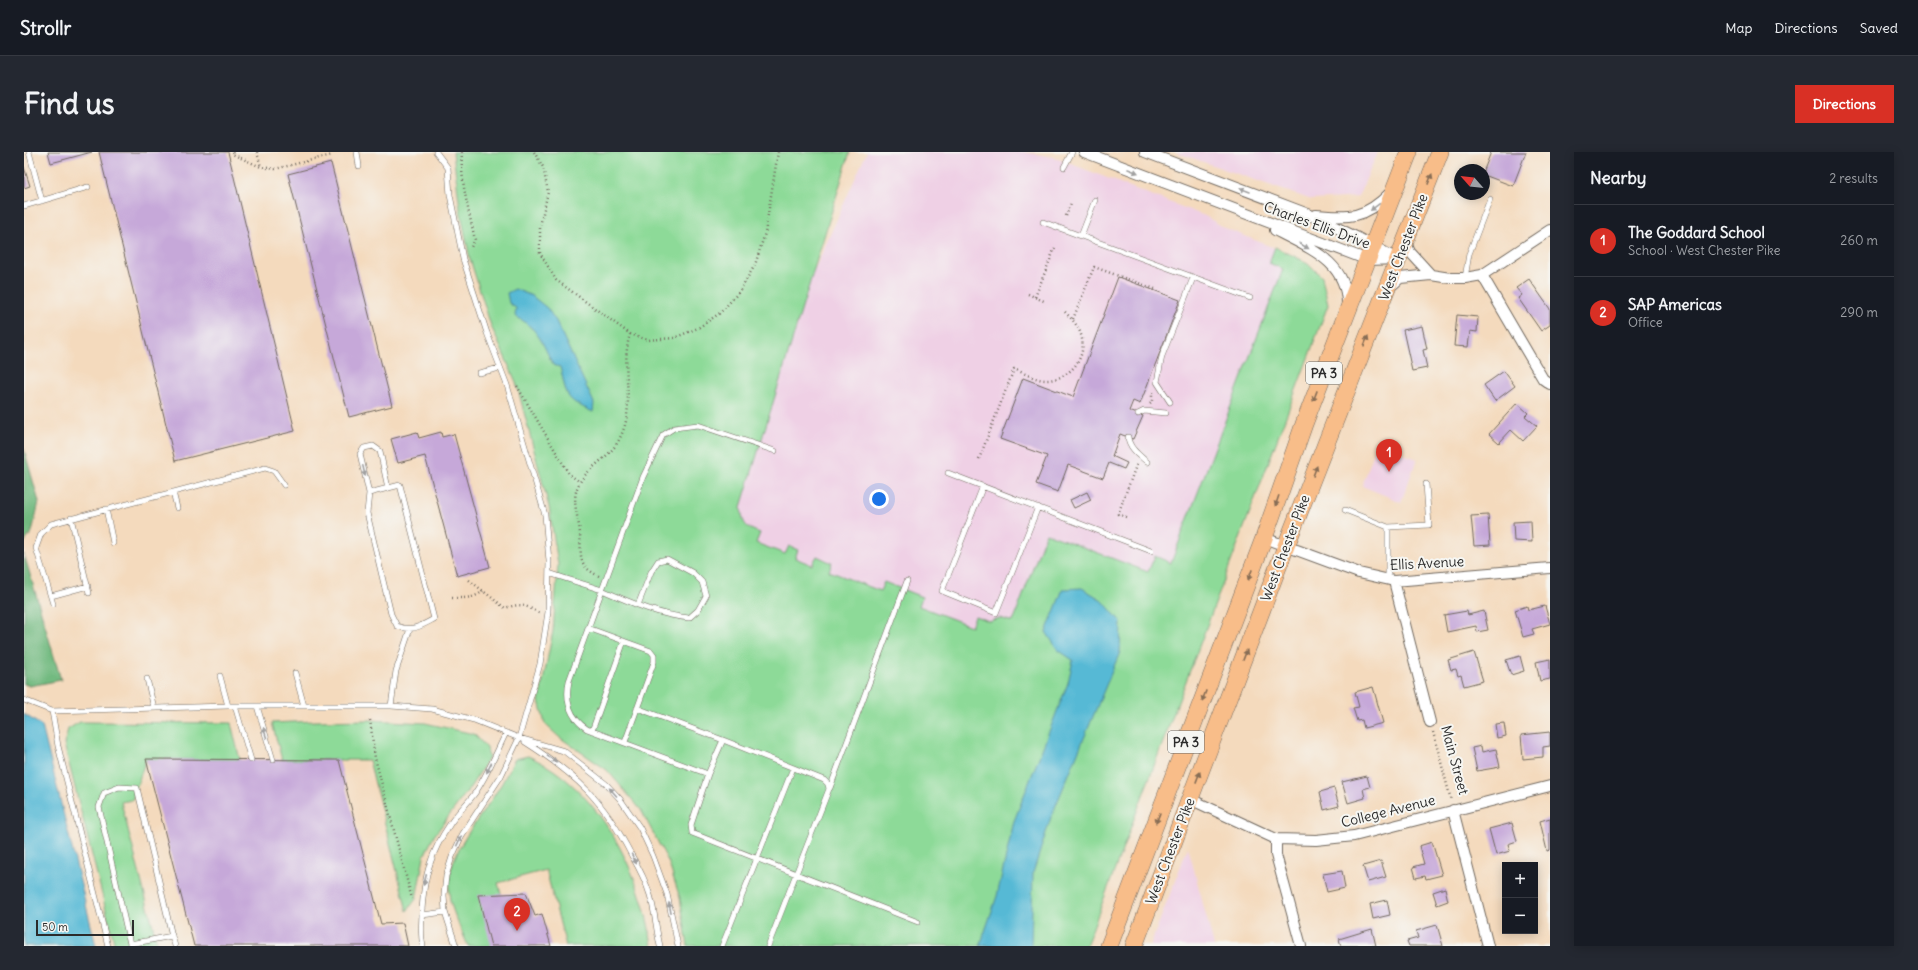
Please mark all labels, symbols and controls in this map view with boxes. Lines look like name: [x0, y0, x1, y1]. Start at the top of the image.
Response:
text: Strollr: [20, 16, 71, 40]
text: Map: [1725, 19, 1752, 37]
text: Directions: [1774, 19, 1838, 37]
text: Saved: [1860, 19, 1898, 37]
button: Directions: [1795, 85, 1894, 123]
text: Find us: [24, 86, 115, 122]
north arrow: [1454, 164, 1490, 200]
text: Nearby: [1590, 167, 1646, 189]
one-way arrow: [1128, 168, 1140, 174]
text: 2 results: [1829, 170, 1878, 187]
one-way arrow: [1427, 172, 1433, 184]
one-way arrow: [1239, 187, 1251, 193]
street label: West Chester Pike: [1374, 191, 1432, 303]
street label: Charles Ellis Drive: [1261, 197, 1373, 253]
one-way arrow: [1369, 203, 1380, 211]
text: The Goddard School: [1628, 223, 1765, 242]
text: 1: [1600, 232, 1606, 249]
text: 260 m: [1840, 232, 1878, 249]
text: School · West Chester Pike: [1628, 242, 1781, 259]
one-way arrow: [1298, 243, 1310, 249]
text: SAP Americas: [1628, 295, 1722, 314]
text: 2: [1599, 304, 1607, 321]
text: 290 m: [1840, 304, 1878, 321]
text: Office: [1628, 314, 1663, 331]
one-way arrow: [1363, 335, 1369, 346]
road number: PA 3: [1306, 362, 1342, 384]
one-way arrow: [1311, 391, 1317, 403]
pin: 1: [1376, 439, 1402, 472]
one-way arrow: [1313, 464, 1319, 476]
one-way arrow: [361, 466, 367, 478]
your location: [869, 489, 889, 509]
street label: West Chester Pike: [1256, 492, 1314, 604]
one-way arrow: [1274, 495, 1280, 507]
street label: Ellis Avenue: [1389, 552, 1465, 574]
one-way arrow: [1246, 569, 1252, 581]
one-way arrow: [1242, 649, 1248, 661]
one-way arrow: [1200, 691, 1206, 703]
street label: Main Street: [1437, 723, 1473, 797]
one-way arrow: [262, 727, 268, 739]
road number: PA 3: [1168, 731, 1204, 753]
one-way arrow: [547, 755, 557, 763]
one-way arrow: [486, 762, 492, 774]
one-way arrow: [1196, 770, 1202, 782]
one-way arrow: [609, 787, 618, 797]
street label: College Avenue: [1339, 791, 1437, 831]
street label: West Chester Pike: [1141, 795, 1199, 907]
one-way arrow: [1154, 812, 1160, 824]
one-way arrow: [456, 836, 462, 847]
one-way arrow: [630, 853, 637, 864]
map controls: [1502, 862, 1538, 934]
button: +: [1502, 862, 1538, 898]
one-way arrow: [421, 873, 427, 886]
pin: 2: [504, 898, 530, 931]
button: −: [1502, 898, 1538, 934]
one-way arrow: [667, 902, 673, 914]
scale bar: [36, 918, 134, 937]
text: 50 m: [42, 920, 68, 934]

